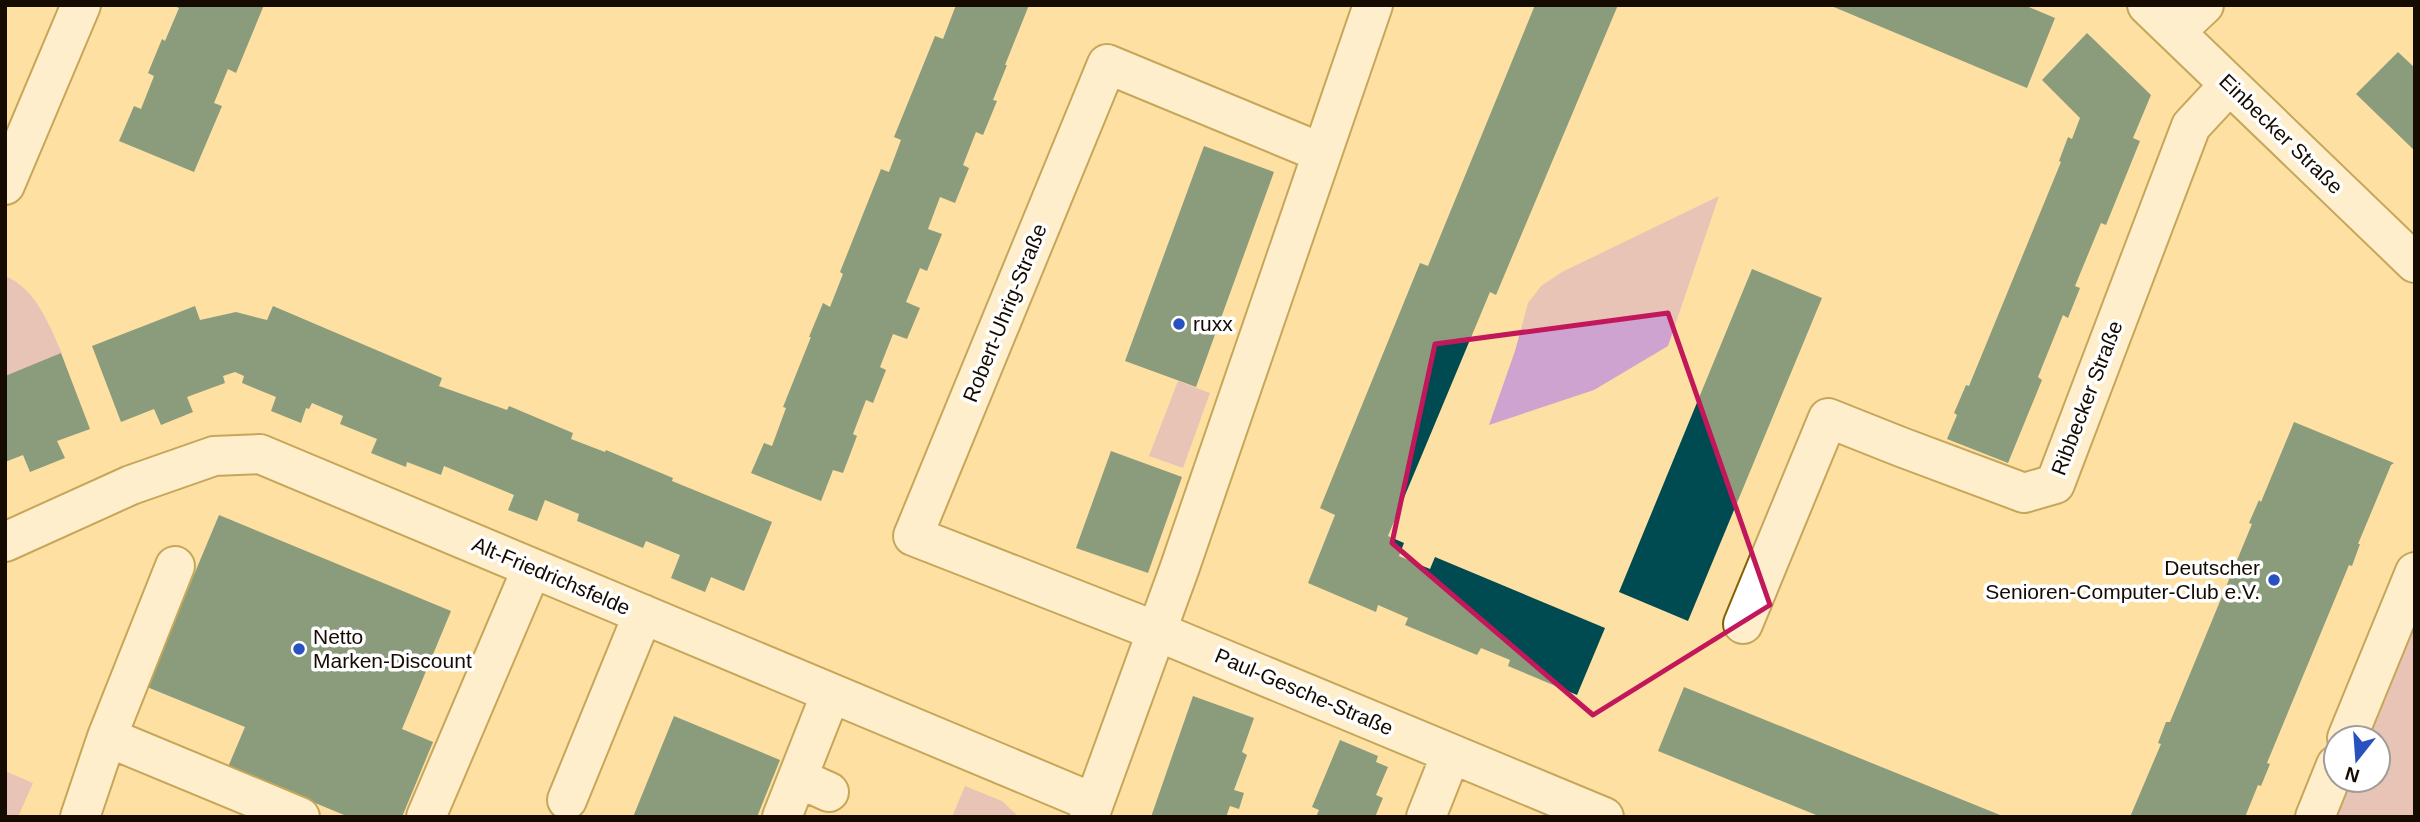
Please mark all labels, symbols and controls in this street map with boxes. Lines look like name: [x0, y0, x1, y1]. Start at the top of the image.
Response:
street label: Einbecker Straße: [2215, 69, 2348, 198]
street label: Robert-Uhrig-Straße: [958, 220, 1051, 405]
place label: ruxx: [1193, 312, 1233, 335]
marker: ruxx: [1171, 316, 1187, 332]
street label: Ribbecker Straße: [2047, 317, 2127, 478]
street label: Alt-Friedrichsfelde: [469, 532, 634, 619]
place label: Deutscher Senioren-Computer-Club e.V.: [1985, 556, 2260, 603]
marker: Deutscher Senioren-Computer-Club e.V.: [2266, 572, 2282, 588]
place label: Netto Marken-Discount: [313, 625, 472, 672]
marker: Netto Marken-Discount: [291, 641, 307, 657]
street label: Paul-Gesche-Straße: [1212, 644, 1397, 740]
north arrow: [2322, 724, 2392, 794]
text: N: [2343, 763, 2362, 787]

